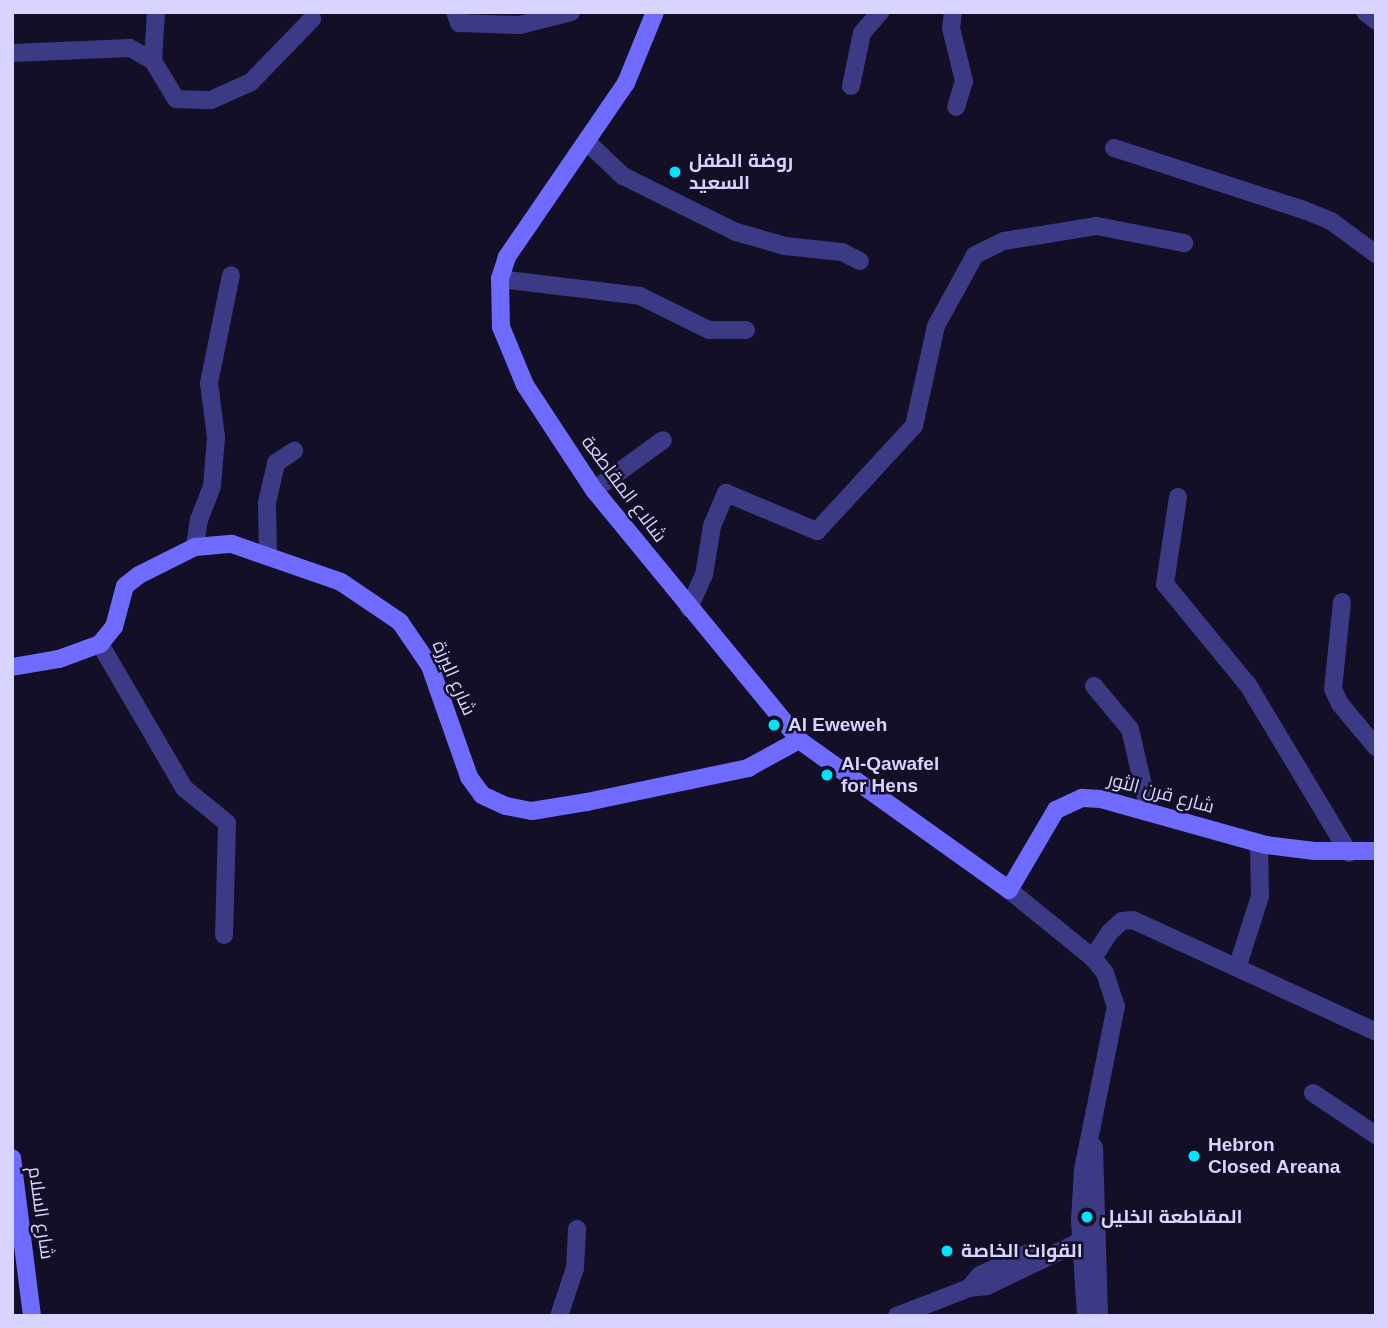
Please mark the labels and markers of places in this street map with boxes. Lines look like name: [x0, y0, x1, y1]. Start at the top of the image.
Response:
place label: روضة الطفل السعيد: [689, 150, 793, 194]
marker: روضة الطفل السعيد: [667, 164, 683, 180]
place label: Al Eweweh: [788, 714, 887, 736]
marker: Al Eweweh: [766, 717, 782, 733]
place label: Al-Qawafel for Hens: [841, 753, 939, 797]
marker: Al-Qawafel for Hens: [819, 767, 835, 783]
place label: Hebron Closed Areana: [1208, 1134, 1341, 1178]
marker: Hebron Closed Areana: [1186, 1148, 1202, 1164]
place label: المقاطعة الخليل: [1101, 1206, 1242, 1228]
marker: المقاطعة الخليل: [1079, 1209, 1095, 1225]
place label: القوات الخاصة: [961, 1240, 1083, 1262]
marker: القوات الخاصة: [939, 1243, 955, 1259]

